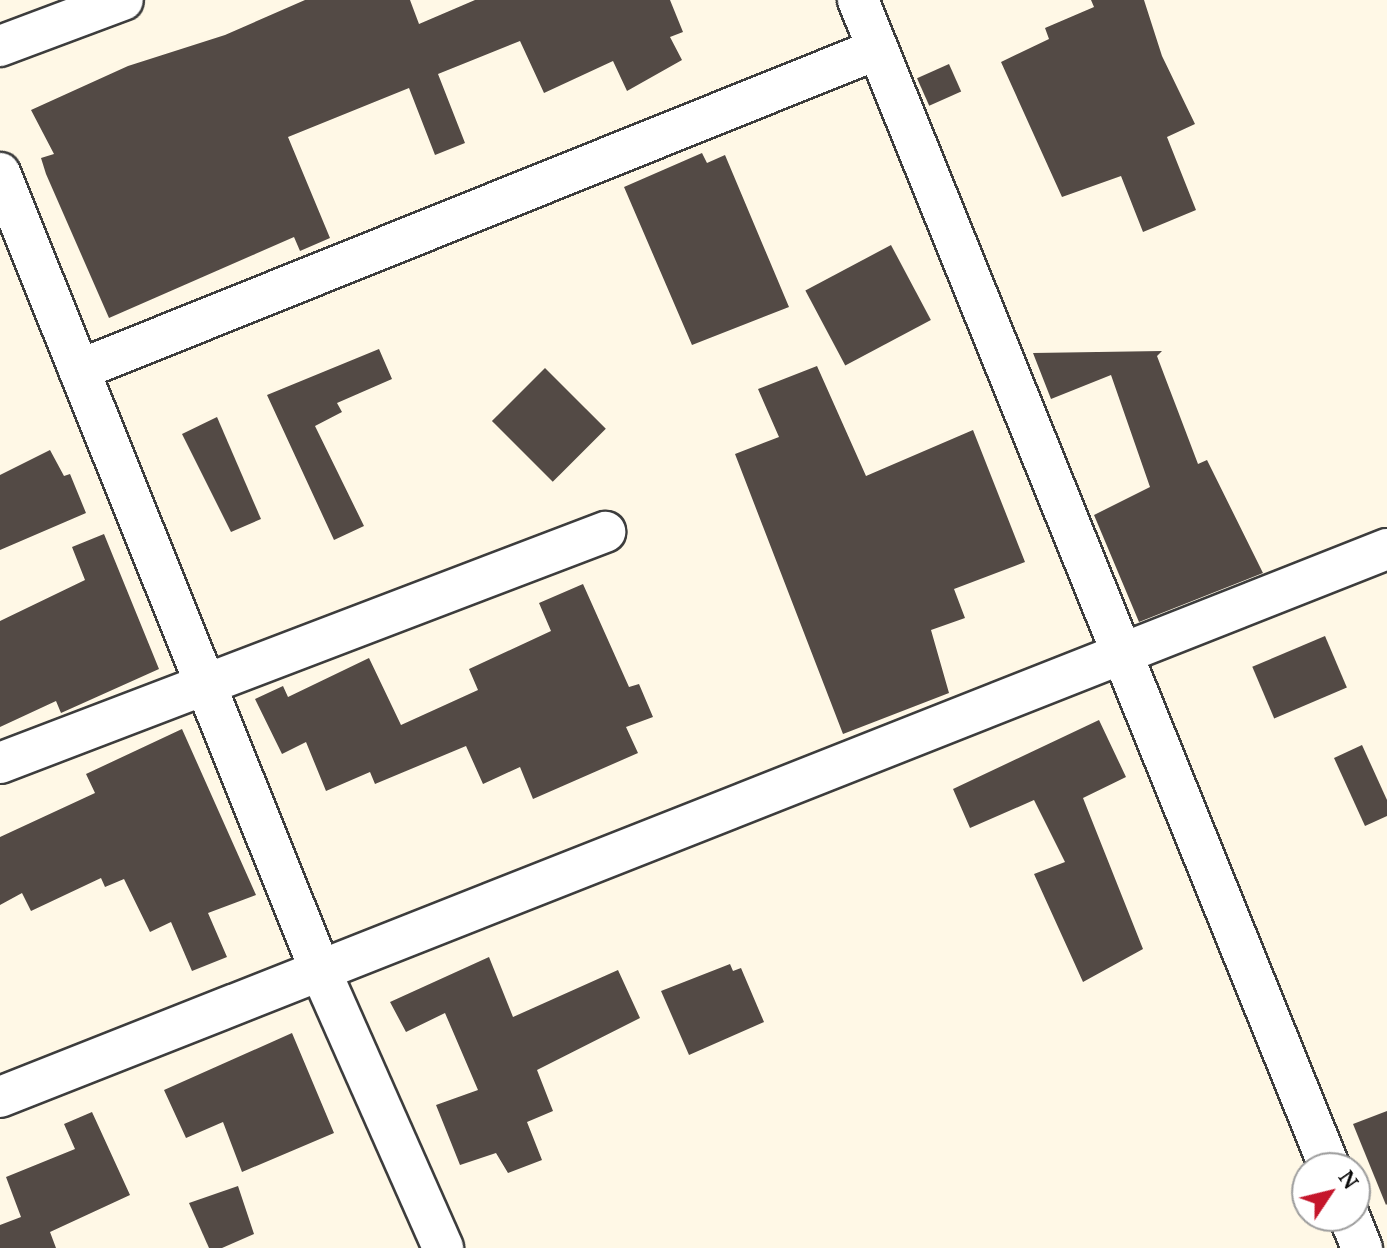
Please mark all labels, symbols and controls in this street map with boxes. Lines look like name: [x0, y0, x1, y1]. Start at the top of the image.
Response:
north arrow: [1291, 1152, 1371, 1232]
text: N: [1333, 1164, 1366, 1194]

